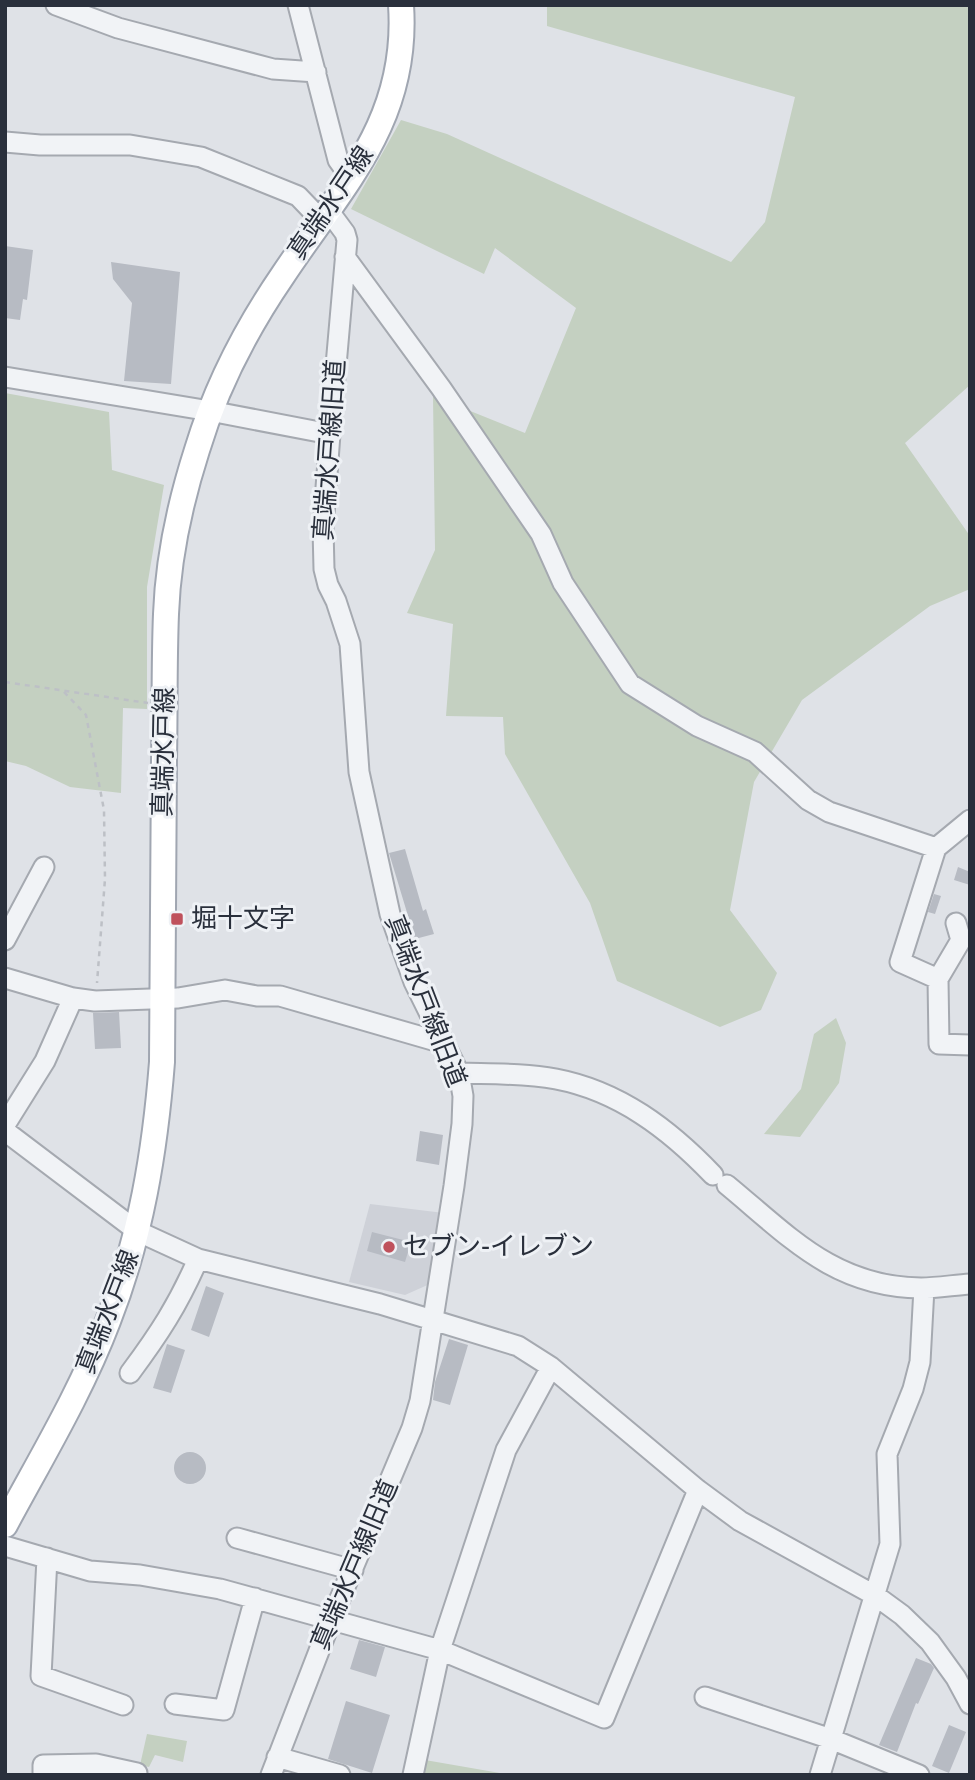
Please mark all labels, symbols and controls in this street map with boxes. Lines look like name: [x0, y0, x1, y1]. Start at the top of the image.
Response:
street label: 真端水戸線: [281, 140, 381, 266]
street label: 真端水戸線旧道: [308, 358, 352, 542]
street label: 真端水戸線: [147, 687, 181, 817]
place label: 堀十文字: [191, 903, 295, 935]
street label: 真端水戸線旧道: [377, 910, 473, 1092]
marker: 堀十文字: [169, 911, 185, 927]
place label: セブン-イレブン: [403, 1231, 594, 1263]
marker: セブン-イレブン: [381, 1239, 397, 1255]
street label: 真端水戸線: [70, 1246, 146, 1378]
street label: 真端水戸線旧道: [305, 1475, 405, 1655]

